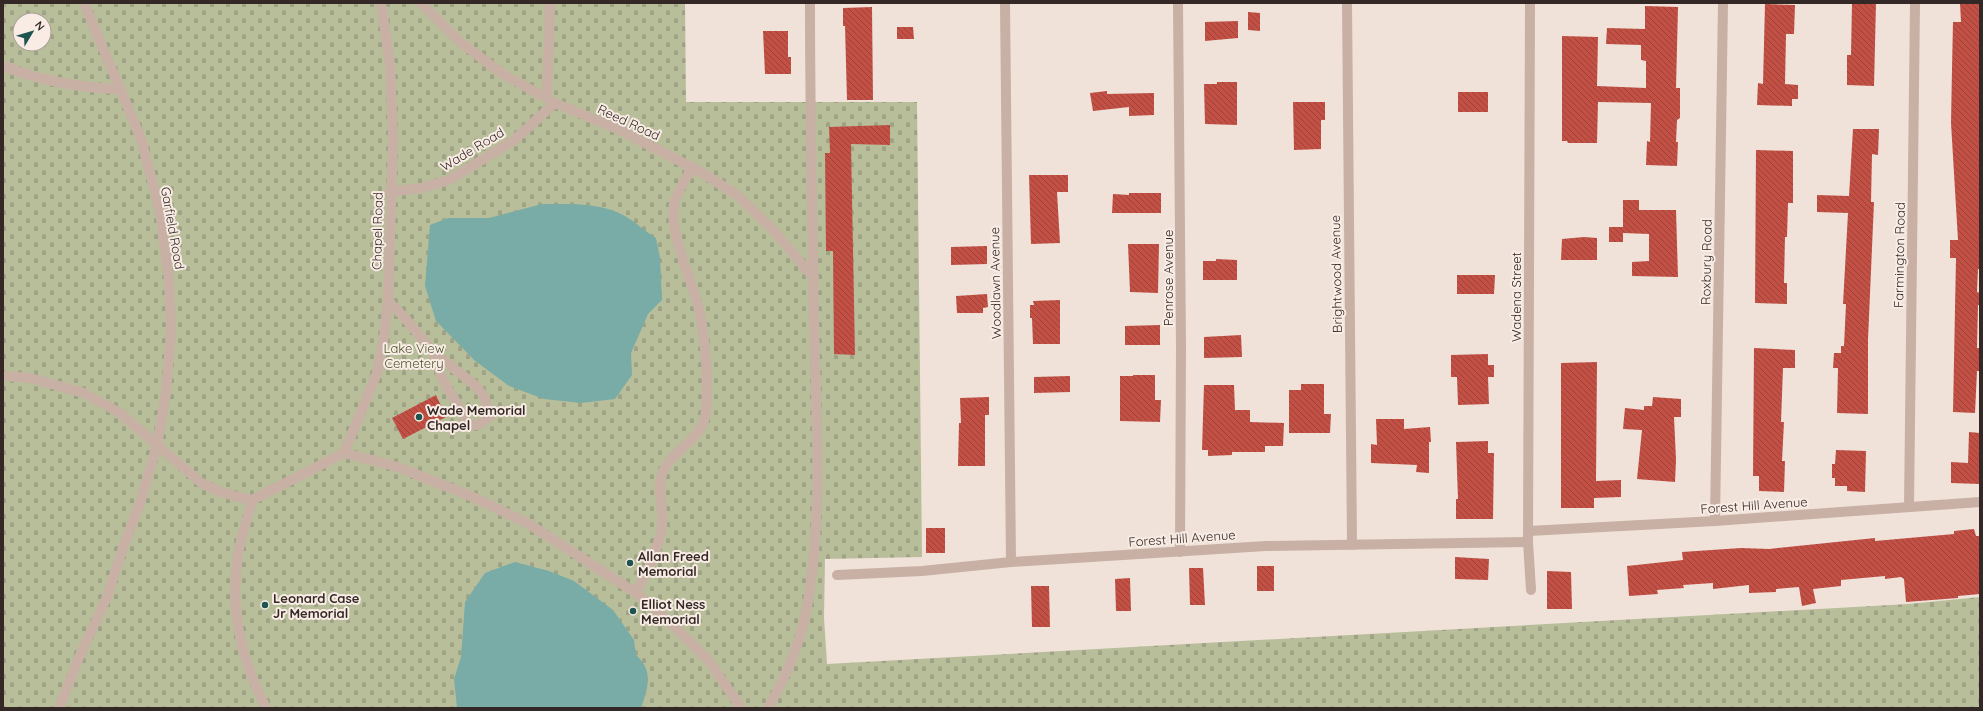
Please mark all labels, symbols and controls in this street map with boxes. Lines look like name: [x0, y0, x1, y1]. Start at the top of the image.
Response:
north arrow: [12, 12, 52, 52]
text: N: [32, 18, 48, 33]
street label: Reed Road: [595, 101, 663, 143]
street label: Wade Road: [437, 124, 507, 174]
street label: Garfield Road: [158, 186, 188, 270]
street label: Chapel Road: [368, 192, 386, 270]
street label: Farmington Road: [1890, 202, 1908, 308]
street label: Brightwood Avenue: [1327, 215, 1345, 333]
street label: Roxbury Road: [1697, 219, 1715, 305]
street label: Woodlawn Avenue: [986, 227, 1004, 339]
street label: Penrose Avenue: [1160, 230, 1176, 326]
street label: Wadena Street: [1508, 252, 1524, 342]
park label: Lake View Cemetery: [384, 340, 445, 371]
place label: Wade Memorial Chapel: [427, 402, 526, 433]
marker: Wade Memorial Chapel: [414, 412, 424, 422]
street label: Forest Hill Avenue: [1700, 493, 1808, 517]
street label: Forest Hill Avenue: [1128, 526, 1236, 550]
place label: Allan Freed Memorial: [638, 548, 709, 579]
marker: Allan Freed Memorial: [625, 558, 635, 568]
place label: Leonard Case Jr Memorial: [273, 590, 360, 621]
place label: Elliot Ness Memorial: [641, 596, 705, 627]
marker: Leonard Case Jr Memorial: [260, 600, 270, 610]
marker: Elliot Ness Memorial: [628, 606, 638, 616]

